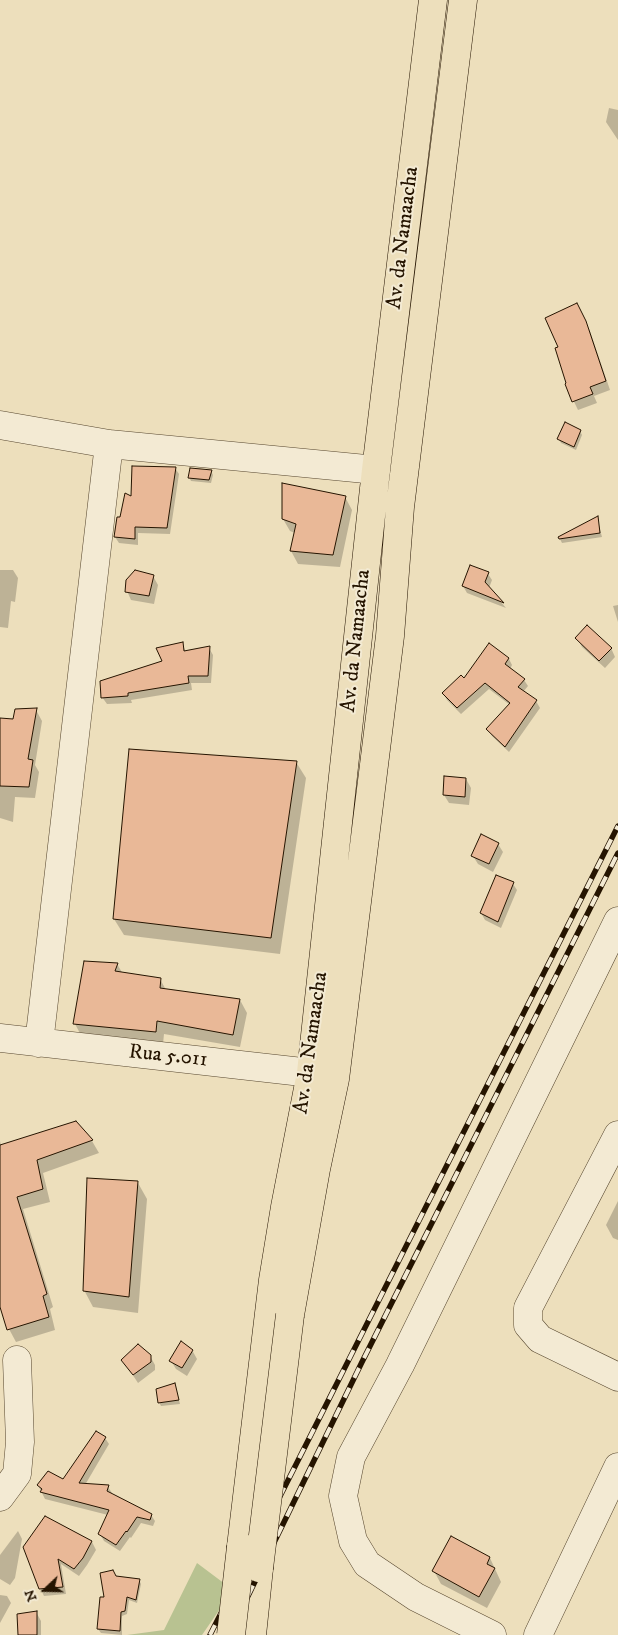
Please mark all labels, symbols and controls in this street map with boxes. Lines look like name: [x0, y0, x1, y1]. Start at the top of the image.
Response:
street label: Av. da Namaacha: [383, 165, 425, 311]
street label: Av. da Namaacha: [337, 568, 377, 714]
street label: Av. da Namaacha: [290, 970, 334, 1116]
street label: Rua 5.011: [127, 1040, 209, 1074]
north arrow: [20, 1565, 70, 1615]
text: N: [21, 1587, 41, 1604]

